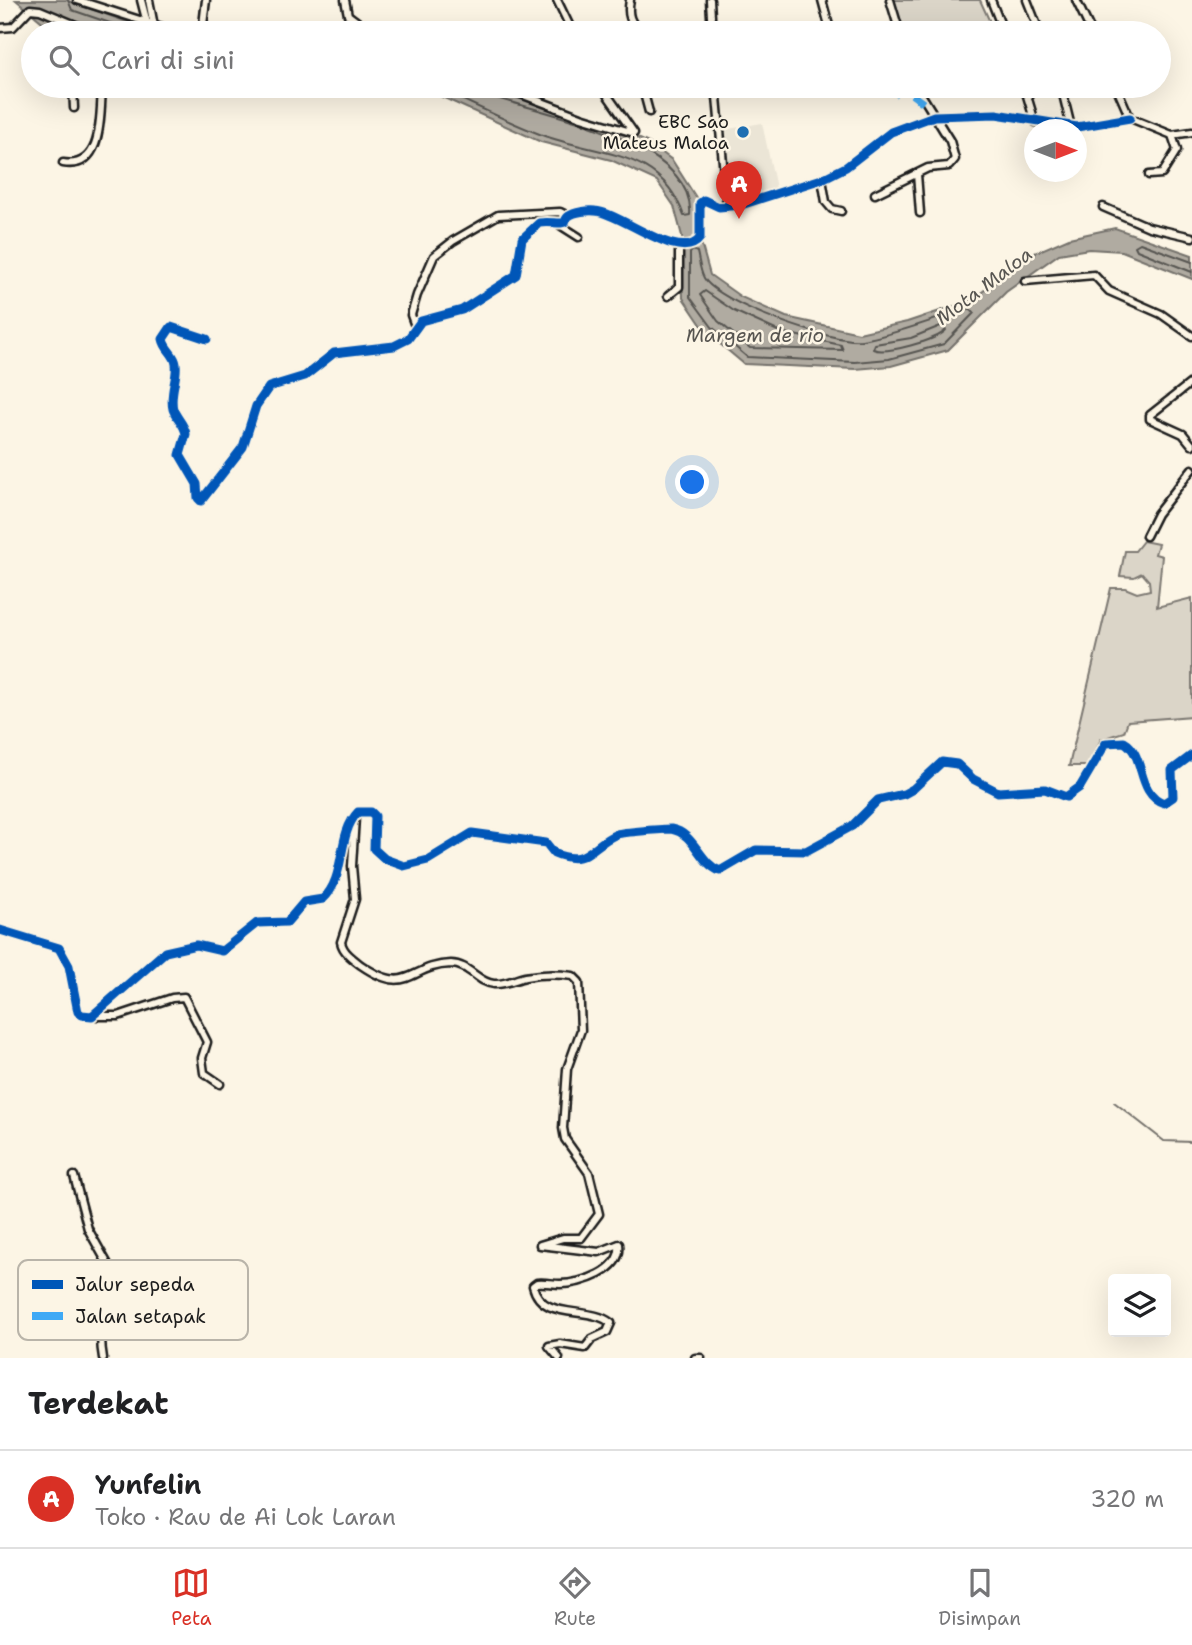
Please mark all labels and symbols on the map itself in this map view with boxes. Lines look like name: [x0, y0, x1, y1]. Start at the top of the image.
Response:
place label: EBC Sao Mateus Maloa: [603, 110, 729, 155]
north arrow: [1024, 119, 1087, 182]
marker: EBC Sao Mateus Maloa: [735, 124, 751, 140]
pin: A: [716, 161, 762, 219]
water label: Mota Maloa: [931, 241, 1037, 331]
water label: Margem de rio: [686, 323, 824, 348]
your location: [675, 465, 709, 499]
legend: [18, 1260, 248, 1340]
text: Jalur sepeda: [75, 1272, 195, 1297]
text: Jalan setapak: [75, 1304, 206, 1329]

